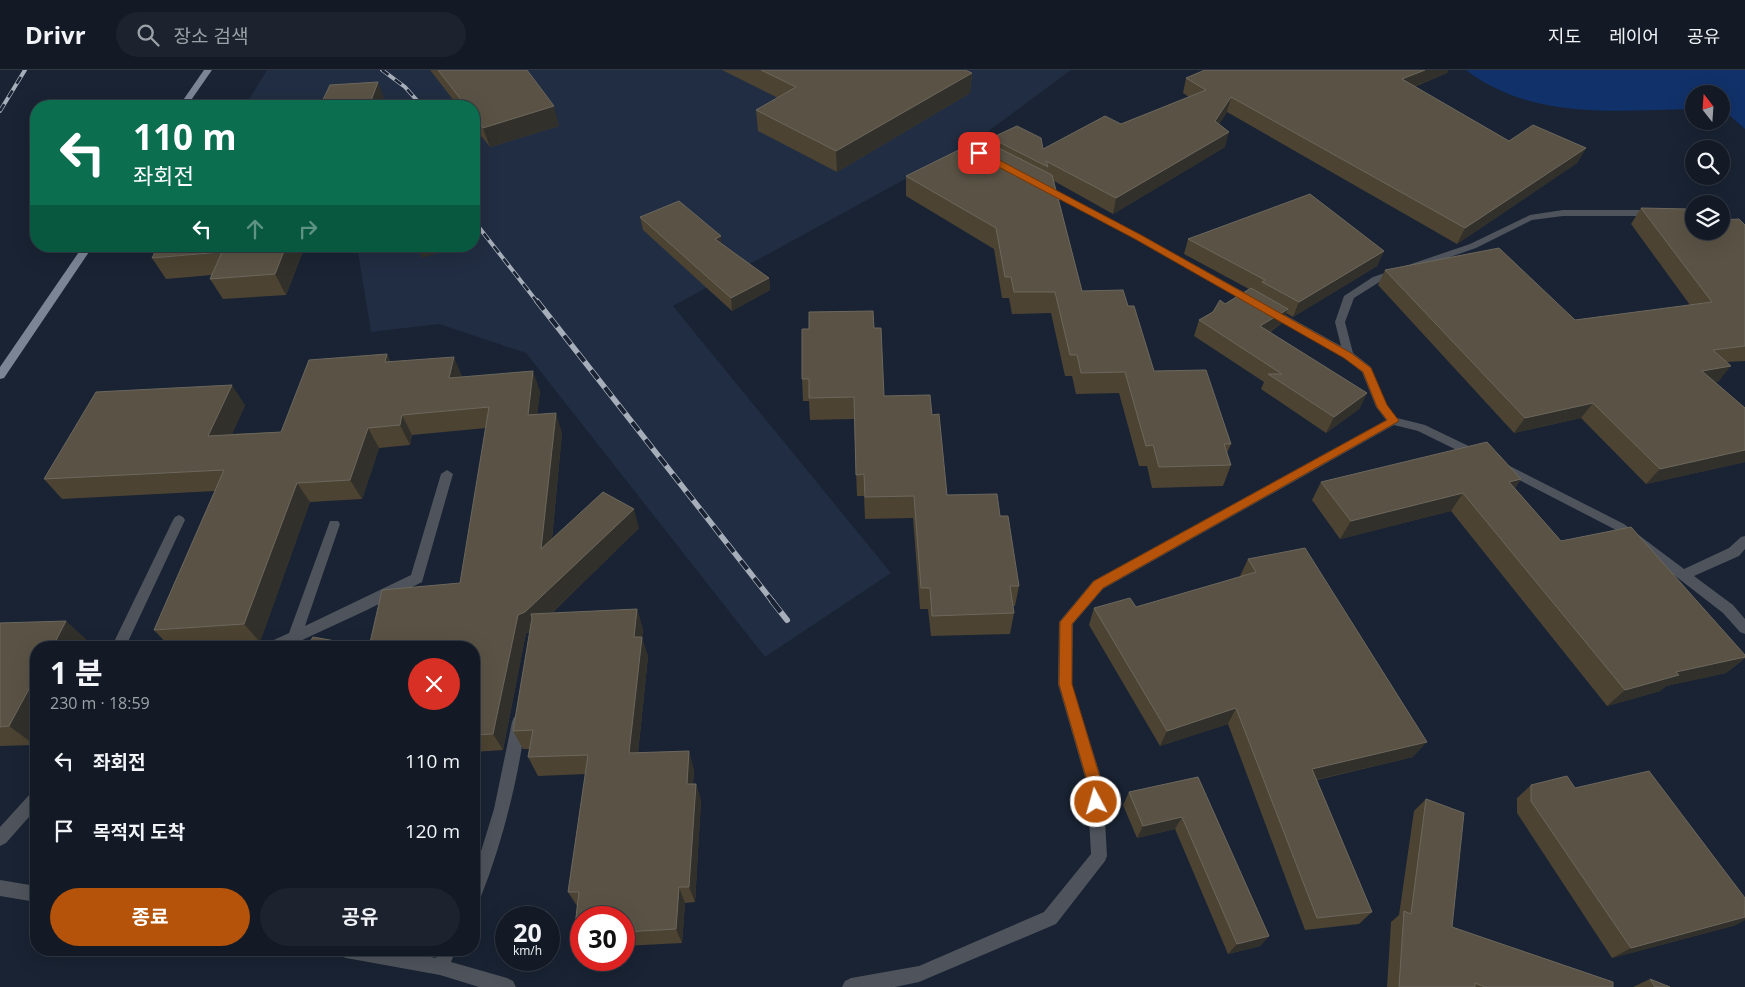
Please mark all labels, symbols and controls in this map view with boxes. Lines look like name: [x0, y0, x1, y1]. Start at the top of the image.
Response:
search box: [116, 12, 466, 57]
text: Drivr: [25, 18, 86, 51]
icon: search: [134, 21, 162, 49]
text: 장소 검색: [174, 23, 248, 49]
text: 지도: [1548, 24, 1581, 48]
text: 레이어: [1609, 24, 1659, 48]
text: 공유: [1687, 24, 1720, 48]
north arrow: [1685, 85, 1730, 130]
map controls: [1685, 85, 1730, 240]
text: 110 m: [133, 113, 237, 160]
icon: left: [50, 120, 115, 185]
pin: [958, 132, 1000, 174]
icon: arrive: [965, 139, 993, 167]
button: search: [1685, 140, 1730, 185]
text: 좌회전: [133, 160, 194, 190]
button: layers: [1685, 195, 1730, 240]
icon: left: [188, 215, 216, 243]
icon: ahead: [241, 215, 269, 243]
icon: right: [294, 215, 322, 243]
text: 1 분: [50, 652, 103, 693]
button: close: [408, 658, 460, 710]
text: 230 m · 18:59: [50, 692, 150, 714]
icon: left: [50, 747, 78, 775]
text: 110 m: [405, 748, 460, 774]
text: 좌회전: [93, 749, 145, 775]
position arrow: [1069, 775, 1121, 827]
icon: arrive: [50, 817, 78, 845]
text: 120 m: [405, 818, 460, 844]
text: 목적지 도착: [93, 819, 185, 845]
button: 종료: [50, 888, 250, 946]
button: 공유: [260, 888, 460, 946]
speed limit sign: 30: [570, 906, 635, 971]
text: 20: [513, 915, 542, 949]
text: km/h: [513, 942, 542, 959]

